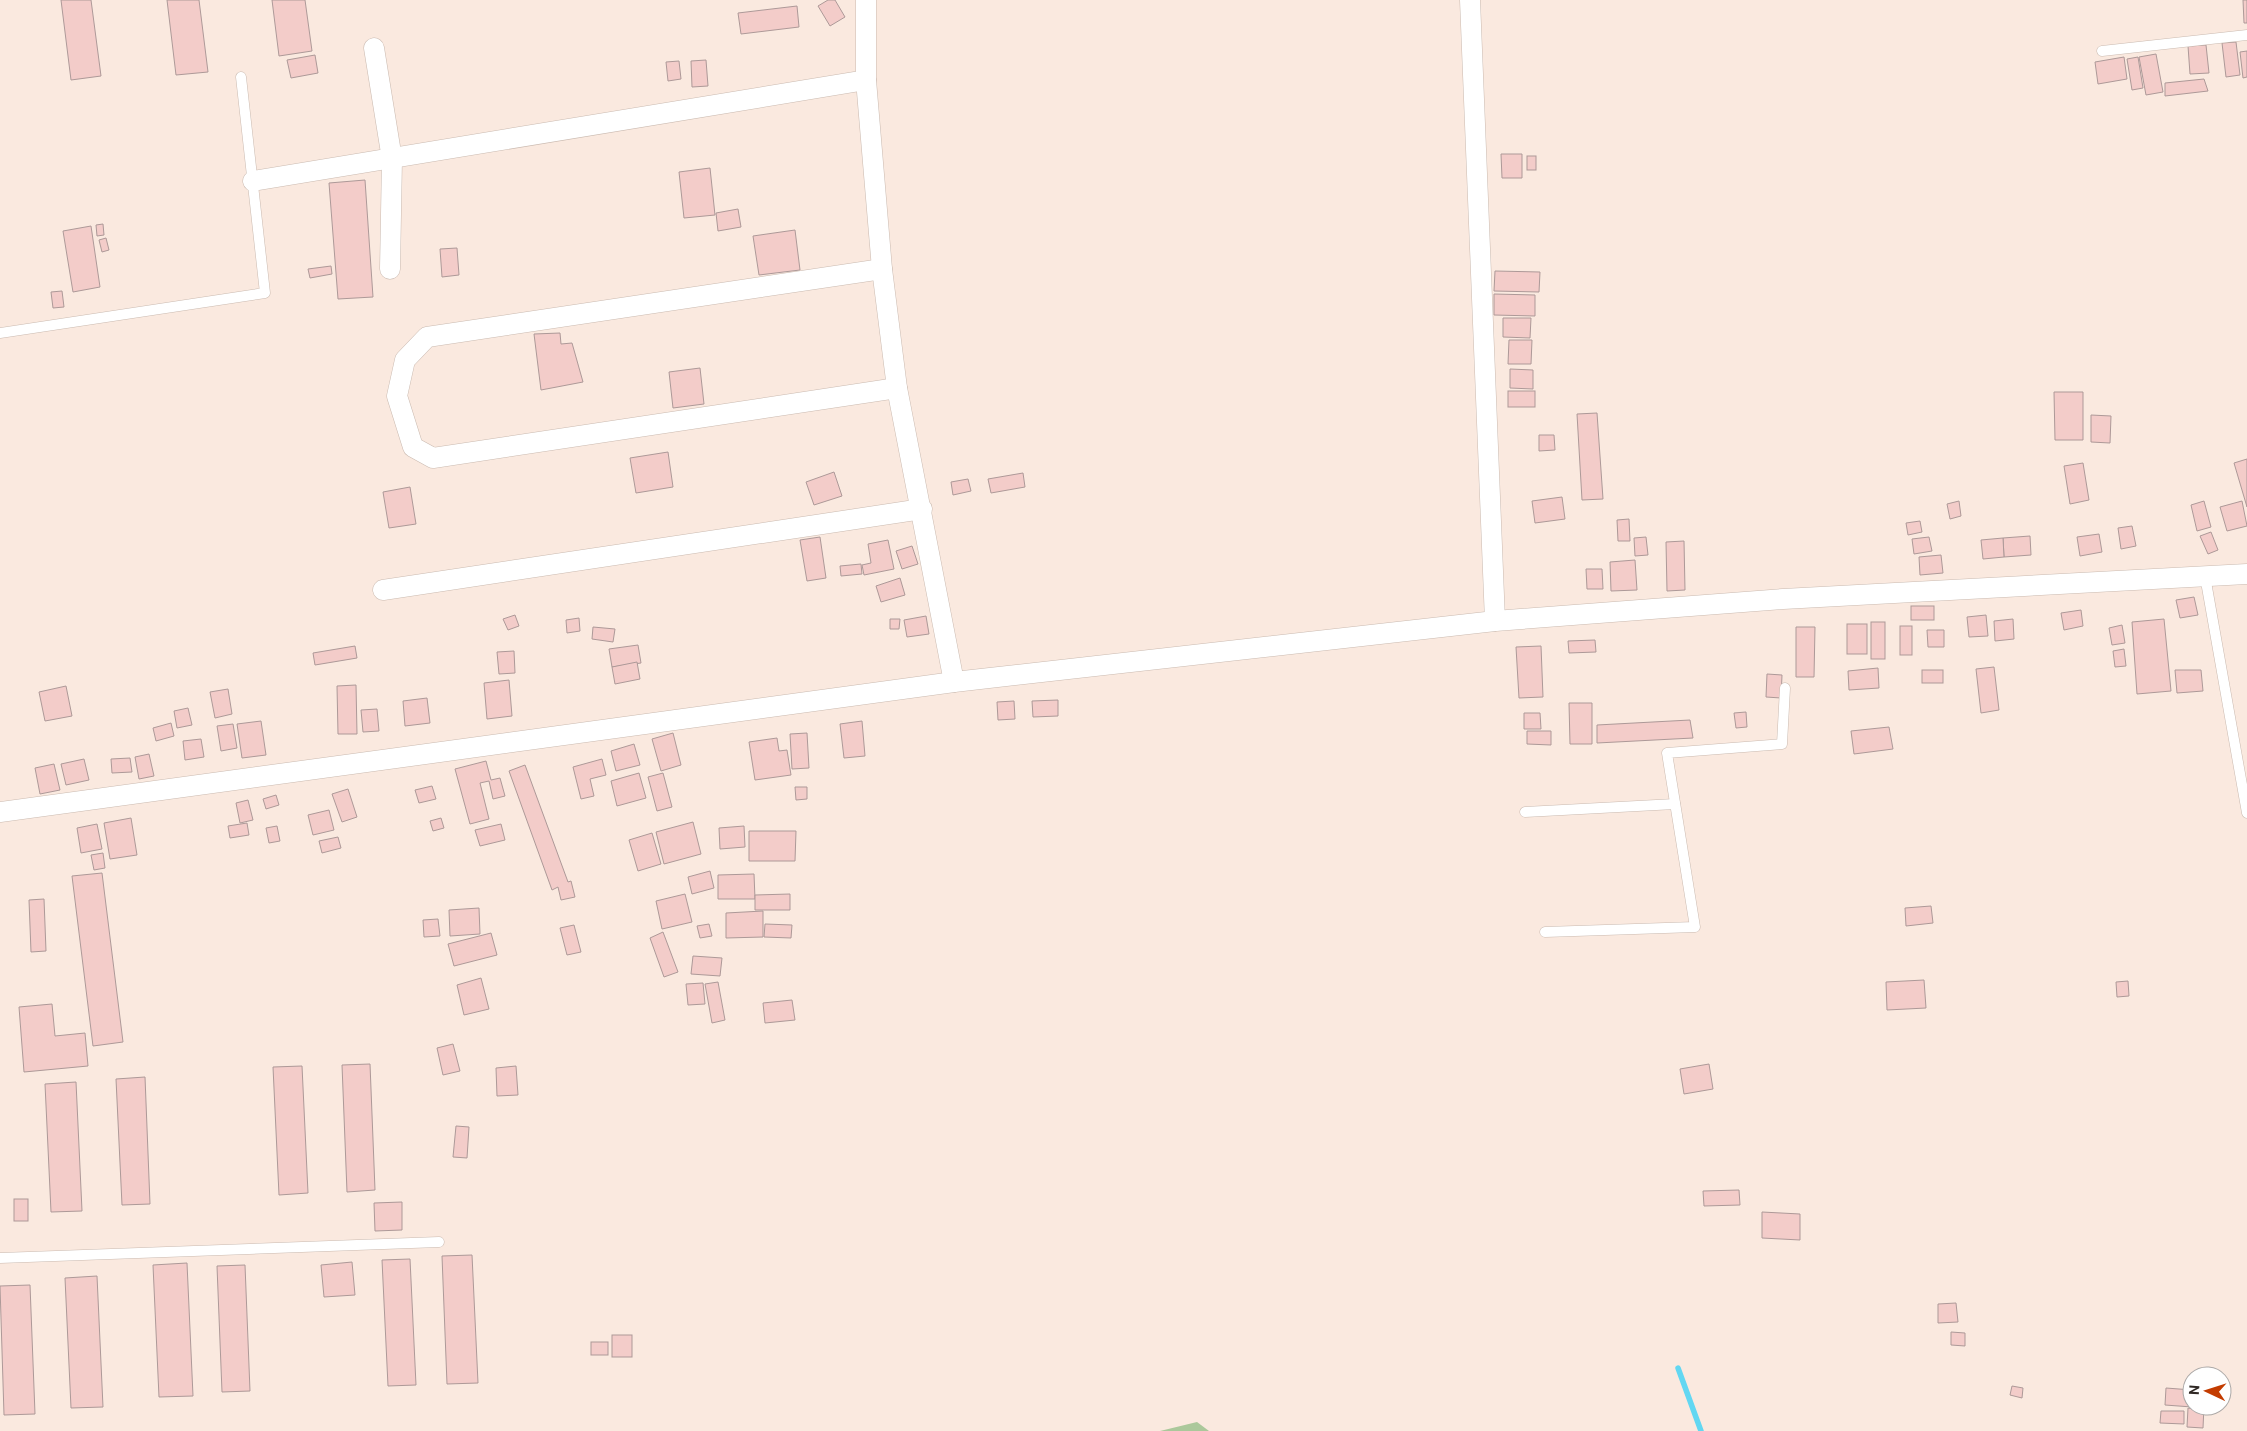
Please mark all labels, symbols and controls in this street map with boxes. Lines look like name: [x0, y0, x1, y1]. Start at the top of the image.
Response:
north arrow: [2182, 1366, 2232, 1416]
text: N: [2186, 1385, 2202, 1396]

